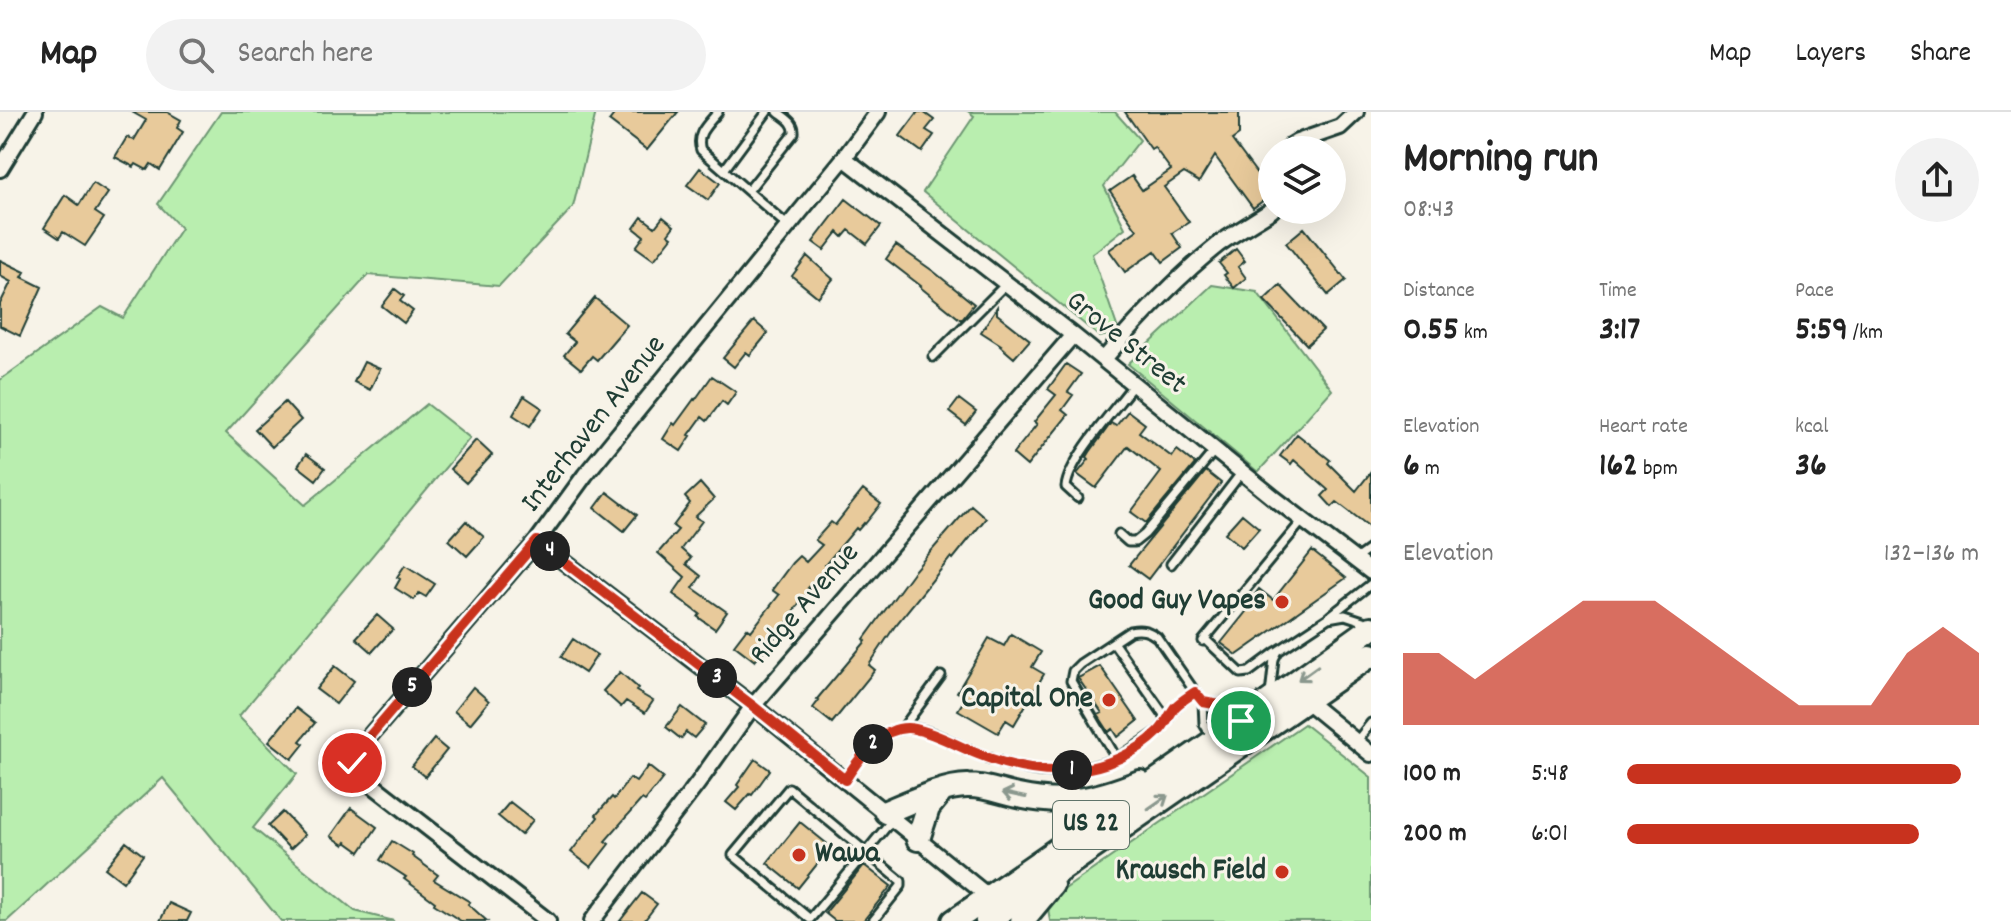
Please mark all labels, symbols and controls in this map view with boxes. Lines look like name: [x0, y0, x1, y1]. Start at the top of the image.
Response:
search box: [146, 19, 706, 91]
text: Map: [40, 28, 98, 83]
icon: search: [174, 33, 218, 77]
text: Search here: [238, 34, 373, 77]
text: Map: [1709, 35, 1752, 75]
text: Layers: [1796, 35, 1866, 75]
text: Share: [1910, 35, 1971, 75]
text: Morning run: [1403, 130, 1598, 193]
map controls: [1258, 136, 1346, 224]
button: layers: [1258, 136, 1346, 224]
button: share: [1895, 138, 1979, 222]
text: 08:43: [1403, 192, 1454, 229]
text: Distance: [1403, 276, 1475, 307]
text: Time: [1599, 276, 1637, 307]
text: Pace: [1795, 276, 1834, 307]
street label: Grove Street: [1055, 282, 1195, 406]
text: 0.55: [1403, 307, 1459, 356]
text: 3:17: [1599, 307, 1640, 356]
text: 5:59: [1795, 307, 1848, 356]
text: km: [1459, 318, 1488, 349]
text: /km: [1848, 318, 1883, 349]
street label: Interhaven Avenue: [512, 327, 678, 523]
text: Elevation: [1403, 412, 1480, 443]
text: Heart rate: [1599, 412, 1688, 443]
text: kcal: [1795, 412, 1828, 443]
text: 6: [1403, 443, 1420, 492]
text: 162: [1599, 443, 1638, 492]
text: 36: [1795, 443, 1827, 492]
text: m: [1420, 454, 1440, 485]
text: bpm: [1638, 454, 1678, 485]
pin: 4: [530, 531, 570, 571]
street label: Ridge Avenue: [741, 534, 871, 676]
text: 4: [545, 535, 555, 566]
text: Elevation: [1403, 536, 1493, 573]
text: 132–136 m: [1884, 536, 1979, 573]
place label: Good Guy Vapes: [1088, 581, 1266, 624]
marker: Good Guy Vapes: [1273, 593, 1291, 611]
pin: 3: [697, 658, 737, 698]
text: 3: [712, 662, 722, 693]
one-way arrow: [1297, 665, 1319, 681]
pin: 5: [392, 667, 432, 707]
text: 5: [407, 671, 417, 702]
place label: Capital One: [961, 679, 1093, 722]
pin: [1207, 687, 1275, 755]
marker: Capital One: [1100, 691, 1118, 709]
icon: arrive: [1219, 699, 1263, 743]
pin: 2: [853, 724, 893, 764]
text: 2: [868, 728, 878, 759]
pin: [318, 729, 386, 797]
icon: check: [330, 741, 374, 785]
pin: 1: [1052, 750, 1092, 790]
text: 1: [1070, 754, 1074, 785]
text: 100 m: [1403, 756, 1461, 793]
text: 5:48: [1531, 756, 1569, 793]
one-way arrow: [1002, 787, 1028, 802]
one-way arrow: [1146, 794, 1168, 810]
road number: US 22: [1053, 801, 1129, 849]
text: 200 m: [1403, 816, 1467, 853]
text: 6:01: [1531, 816, 1568, 853]
place label: Wawa: [815, 834, 881, 877]
marker: Wawa: [790, 846, 808, 864]
place label: Krausch Field: [1115, 851, 1266, 894]
marker: Krausch Field: [1273, 863, 1291, 881]

